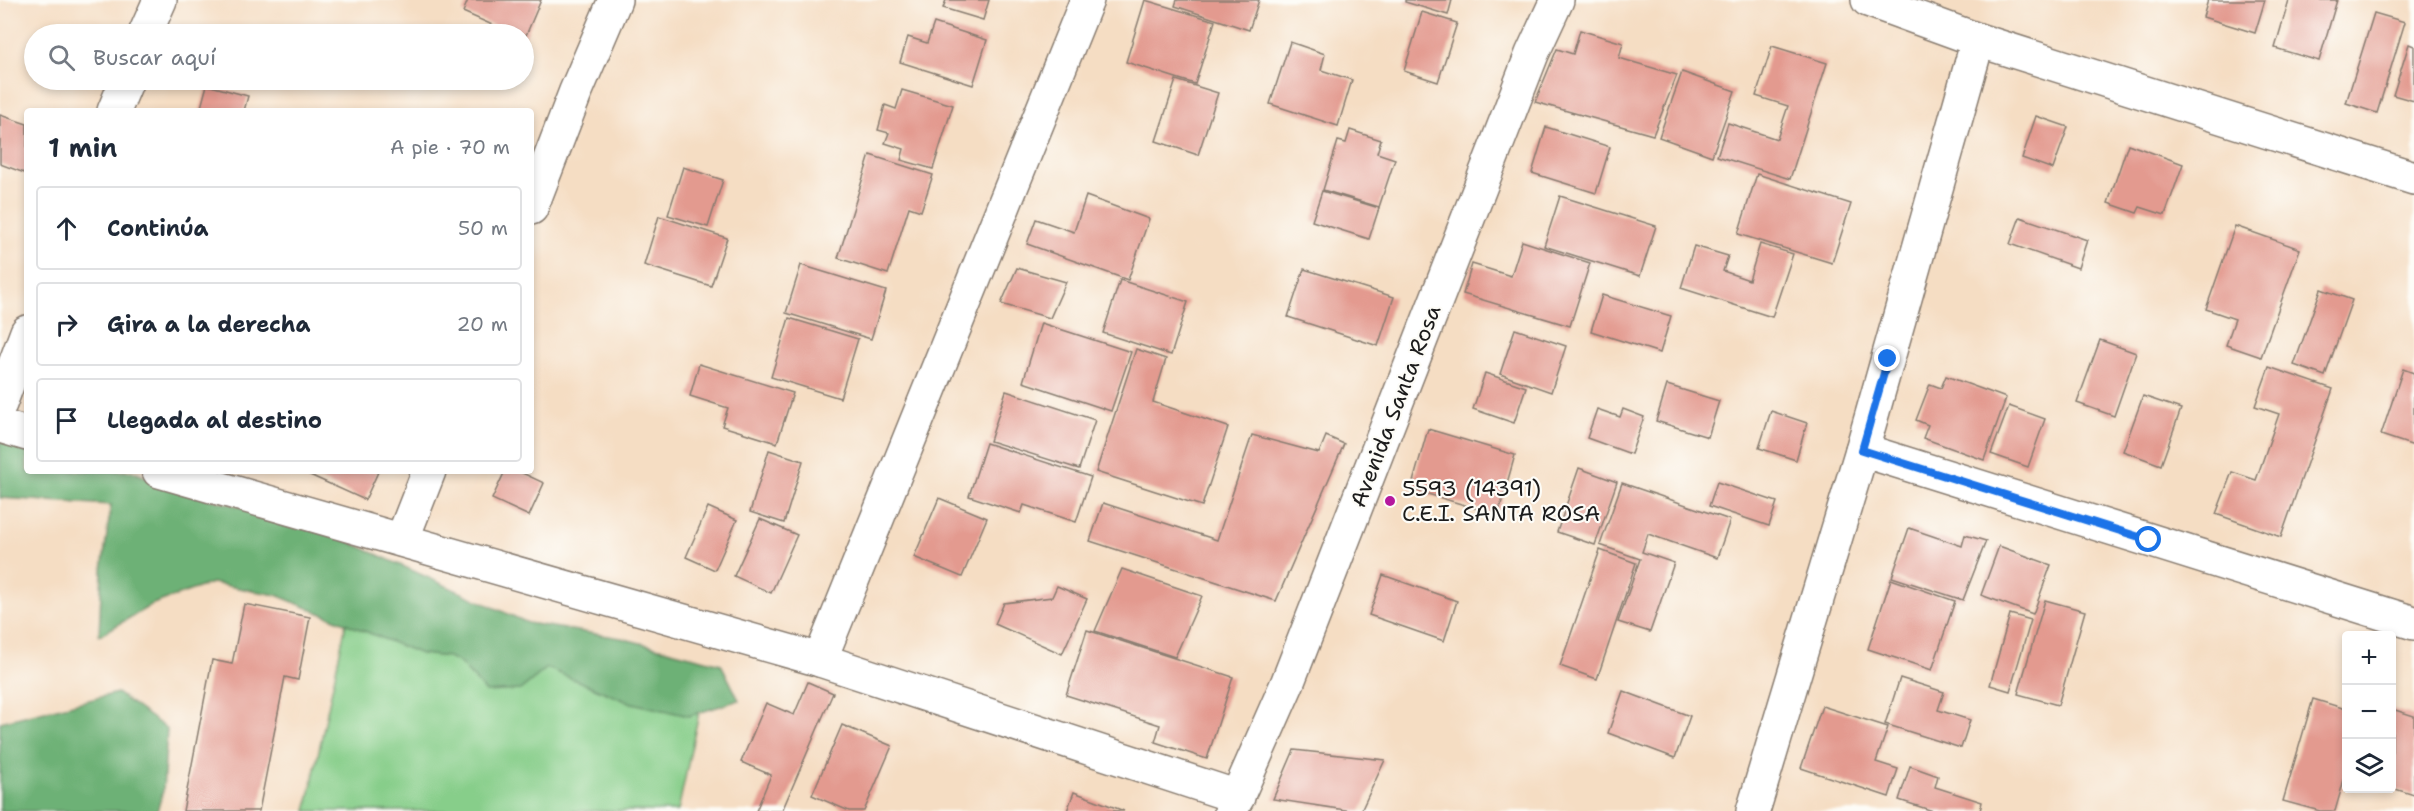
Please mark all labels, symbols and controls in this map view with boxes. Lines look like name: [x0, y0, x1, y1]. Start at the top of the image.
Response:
search box: [24, 24, 534, 90]
icon: search: [45, 41, 78, 74]
text: Buscar aquí: [93, 43, 216, 72]
text: 1 min: [48, 130, 117, 165]
text: A pie · 70 m: [390, 134, 510, 160]
icon: ahead: [50, 212, 83, 245]
text: Continúa: [107, 214, 209, 243]
text: 50 m: [458, 215, 508, 241]
street label: Avenida Santa Rosa: [1343, 301, 1448, 512]
icon: right: [50, 308, 83, 341]
text: Gira a la derecha: [107, 310, 311, 339]
text: 20 m: [457, 311, 508, 337]
route end: [1874, 345, 1900, 371]
icon: arrive: [50, 404, 83, 437]
text: Llegada al destino: [107, 406, 322, 435]
place label: 5593 (14391) C.E.I. SANTA ROSA: [1402, 474, 1600, 528]
marker: 5593 (14391) C.E.I. SANTA ROSA: [1383, 494, 1397, 508]
route start: [2135, 526, 2161, 552]
map controls: [2342, 631, 2396, 793]
button: +: [2342, 631, 2396, 685]
button: −: [2342, 685, 2396, 739]
button: layers: [2342, 739, 2396, 793]

